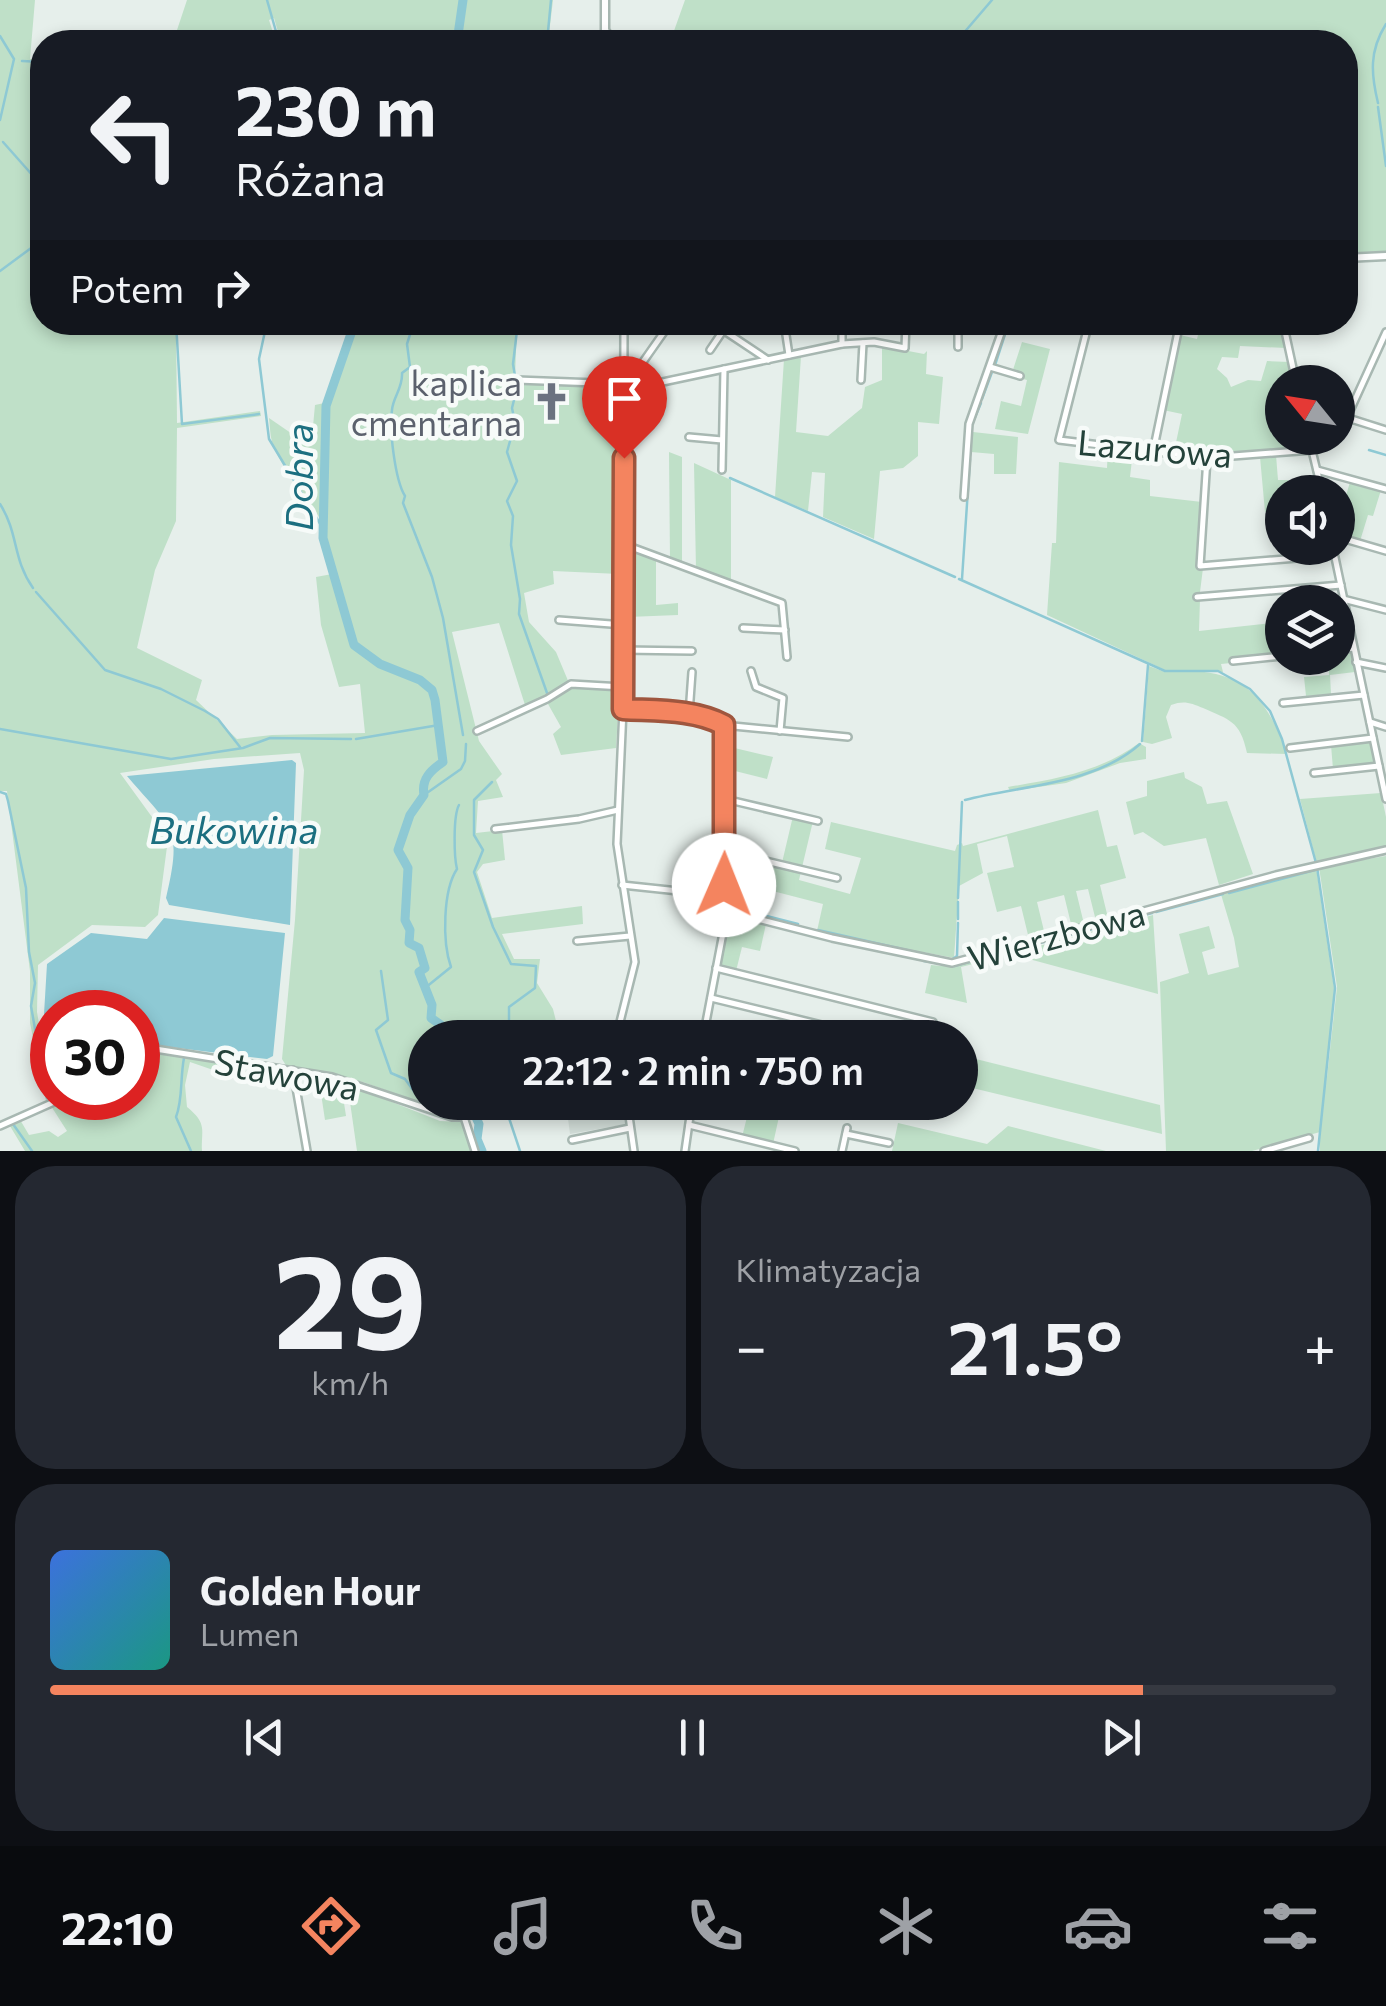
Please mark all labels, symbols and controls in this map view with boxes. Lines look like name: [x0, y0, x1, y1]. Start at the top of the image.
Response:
text: 230 m: [235, 65, 437, 150]
icon: left: [70, 70, 200, 200]
text: Różana: [235, 150, 386, 205]
icon: right: [204, 260, 259, 315]
text: Potem: [70, 264, 184, 311]
pin: [582, 356, 667, 459]
place label: kaplica cmentarna: [351, 360, 522, 443]
north arrow: [1265, 365, 1355, 455]
map controls: [1265, 365, 1355, 675]
icon: arrive: [597, 371, 652, 426]
church icon: kaplica cmentarna: [531, 380, 573, 422]
street label: Lazurowa: [1076, 419, 1234, 475]
water label: Dobra: [274, 423, 321, 531]
button: sound: [1265, 475, 1355, 565]
button: layers: [1265, 585, 1355, 675]
water label: Bukowina: [150, 805, 318, 852]
position arrow: [672, 833, 776, 937]
street label: Wierzbowa: [963, 890, 1149, 978]
speed limit sign: 30: [30, 990, 160, 1120]
street label: Stawowa: [211, 1038, 363, 1108]
text: 22:12 · 2 min · 750 m: [522, 1046, 864, 1093]
text: 29: [274, 1217, 427, 1376]
text: Klimatyzacja: [736, 1249, 921, 1289]
text: 21.5°: [948, 1299, 1123, 1390]
text: −: [736, 1311, 767, 1378]
text: +: [1304, 1311, 1336, 1378]
text: km/h: [311, 1362, 389, 1402]
text: Golden Hour: [200, 1566, 421, 1613]
text: Lumen: [200, 1613, 299, 1653]
icon: previous: [237, 1710, 292, 1765]
icon: pause: [665, 1710, 720, 1765]
icon: next: [1094, 1710, 1149, 1765]
icon: directions: [296, 1891, 366, 1961]
icon: music: [488, 1891, 558, 1961]
icon: phone: [680, 1891, 750, 1961]
icon: climate: [871, 1891, 941, 1961]
icon: car: [1063, 1891, 1133, 1961]
icon: filters: [1255, 1891, 1325, 1961]
text: 22:10: [61, 1899, 174, 1954]

